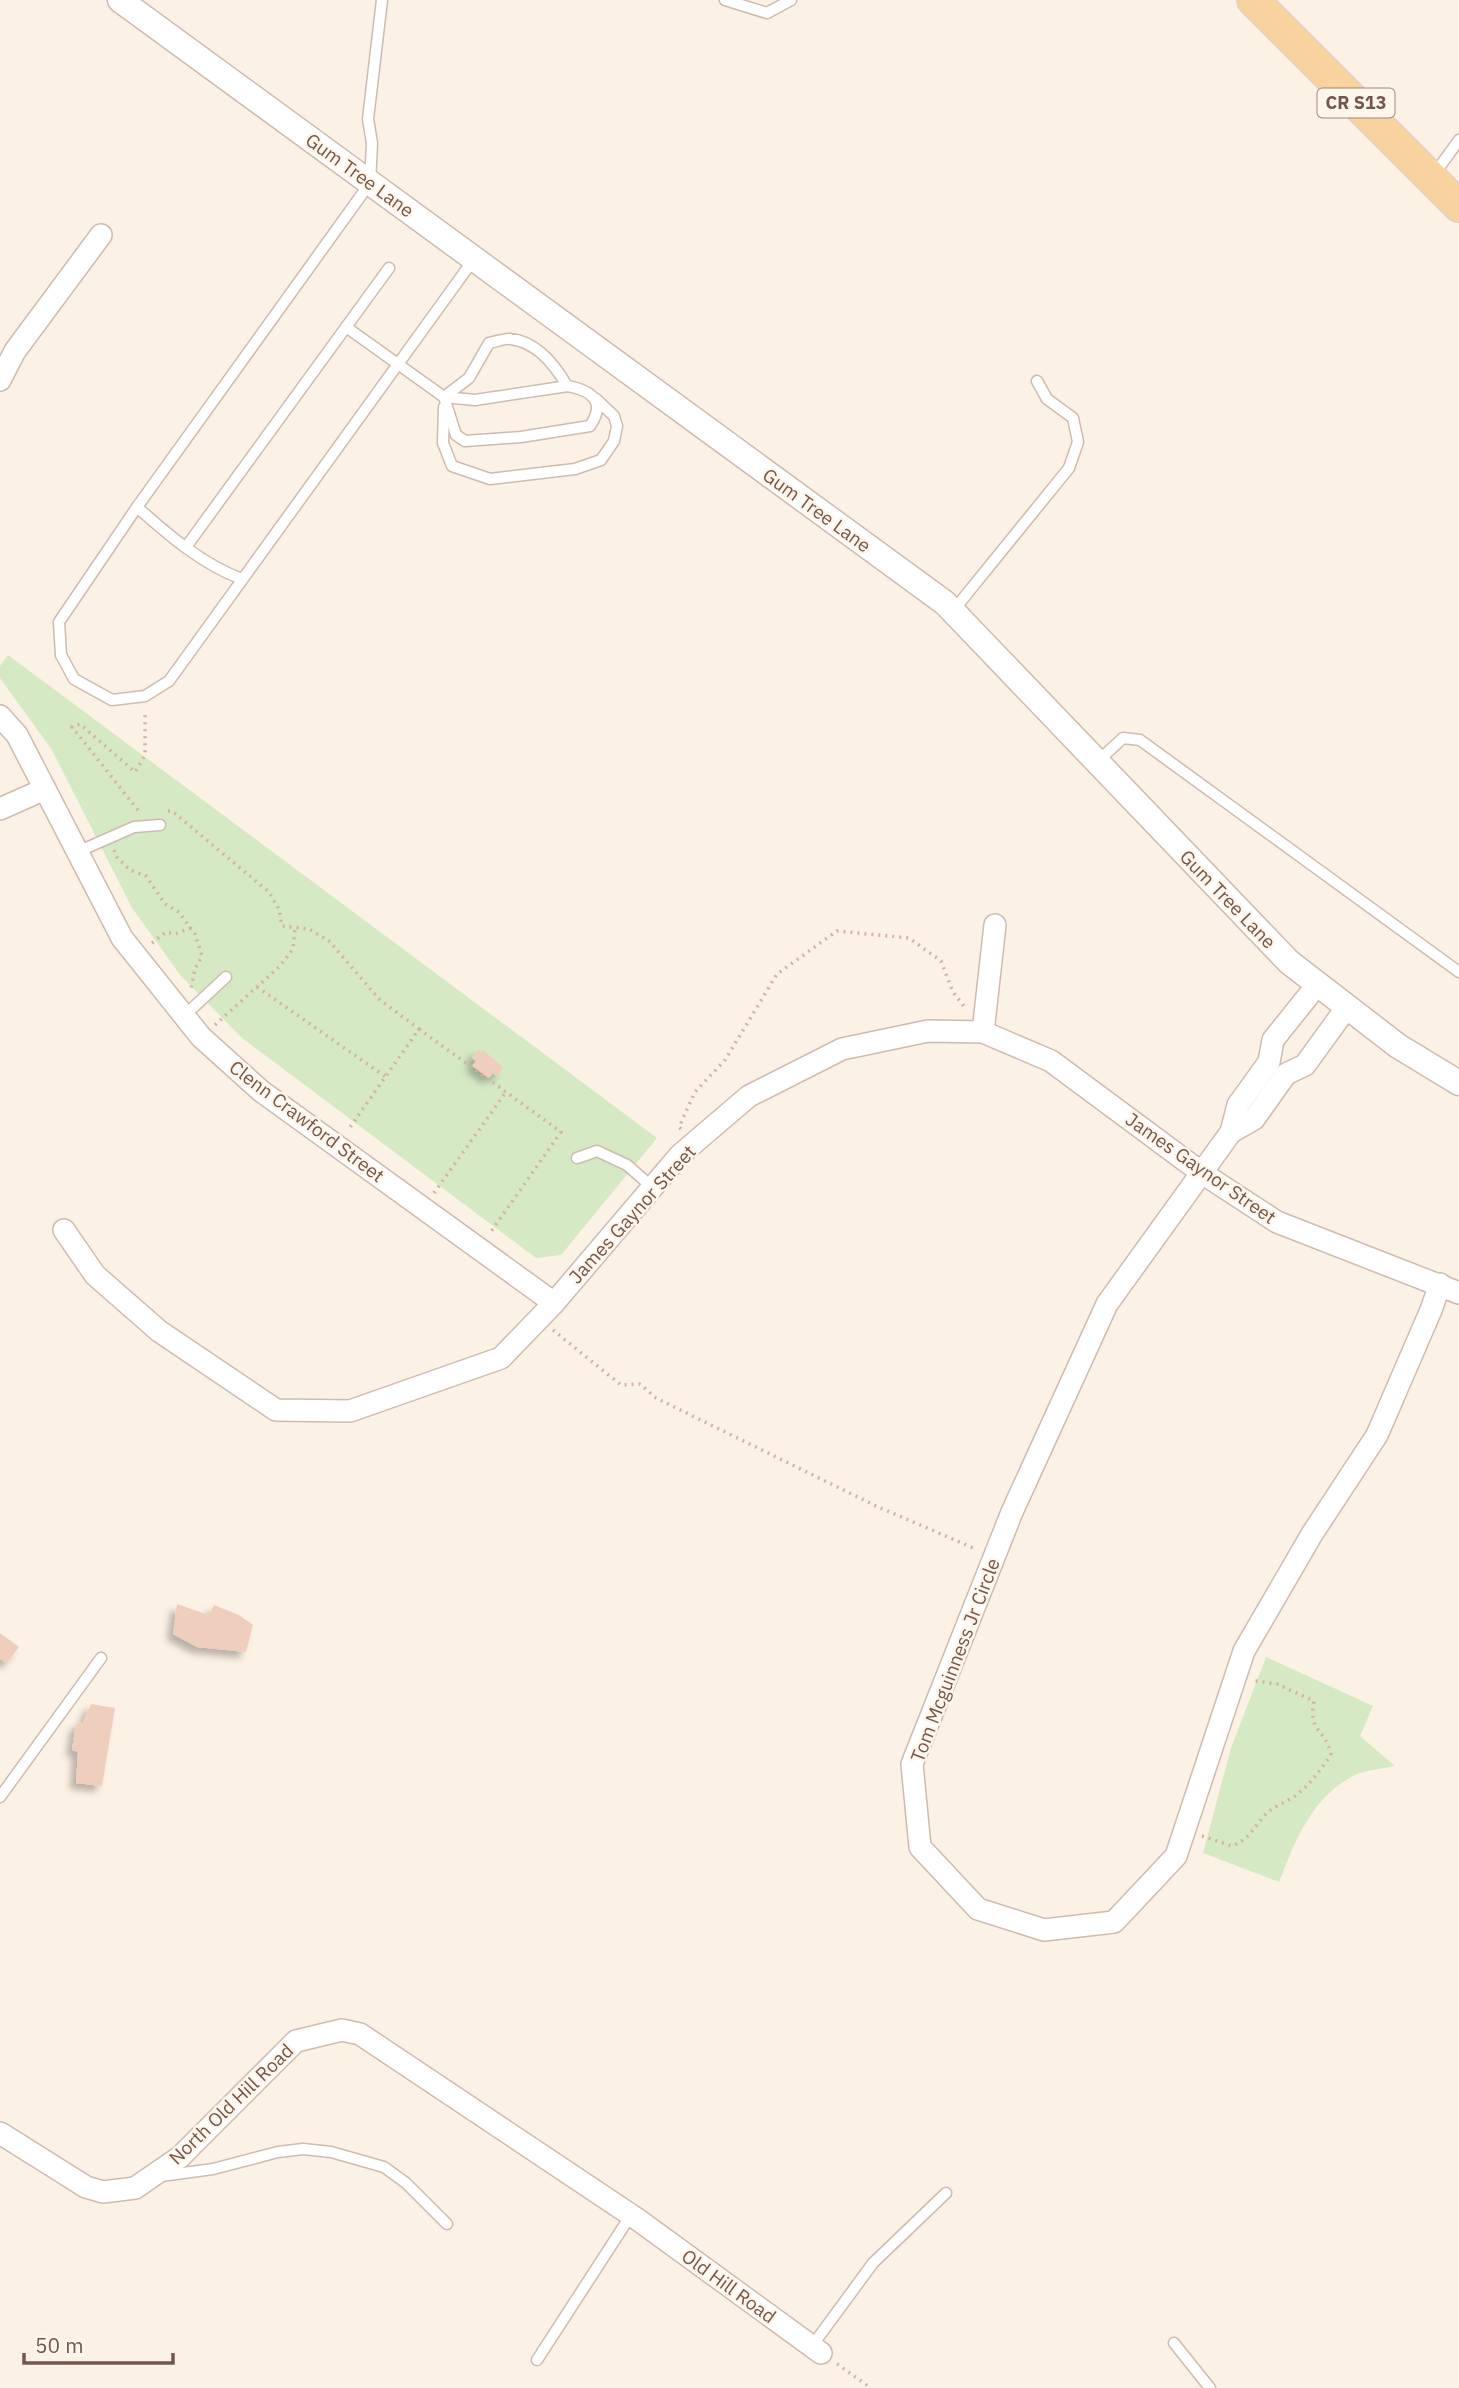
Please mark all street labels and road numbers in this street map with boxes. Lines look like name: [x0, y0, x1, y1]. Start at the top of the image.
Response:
road number: CR S13: [1318, 88, 1394, 118]
street label: Gum Tree Lane: [301, 128, 419, 222]
street label: Gum Tree Lane: [758, 463, 876, 557]
street label: Gum Tree Lane: [1175, 845, 1281, 953]
street label: Clenn Crawford Street: [225, 1055, 389, 1187]
street label: James Gaynor Street: [1121, 1107, 1281, 1229]
street label: James Gaynor Street: [563, 1140, 701, 1288]
street label: Tom Mcguinness Jr Circle: [905, 1555, 1005, 1765]
street label: North Old Hill Road: [164, 2038, 298, 2170]
street label: Old Hill Road: [677, 2244, 781, 2328]

